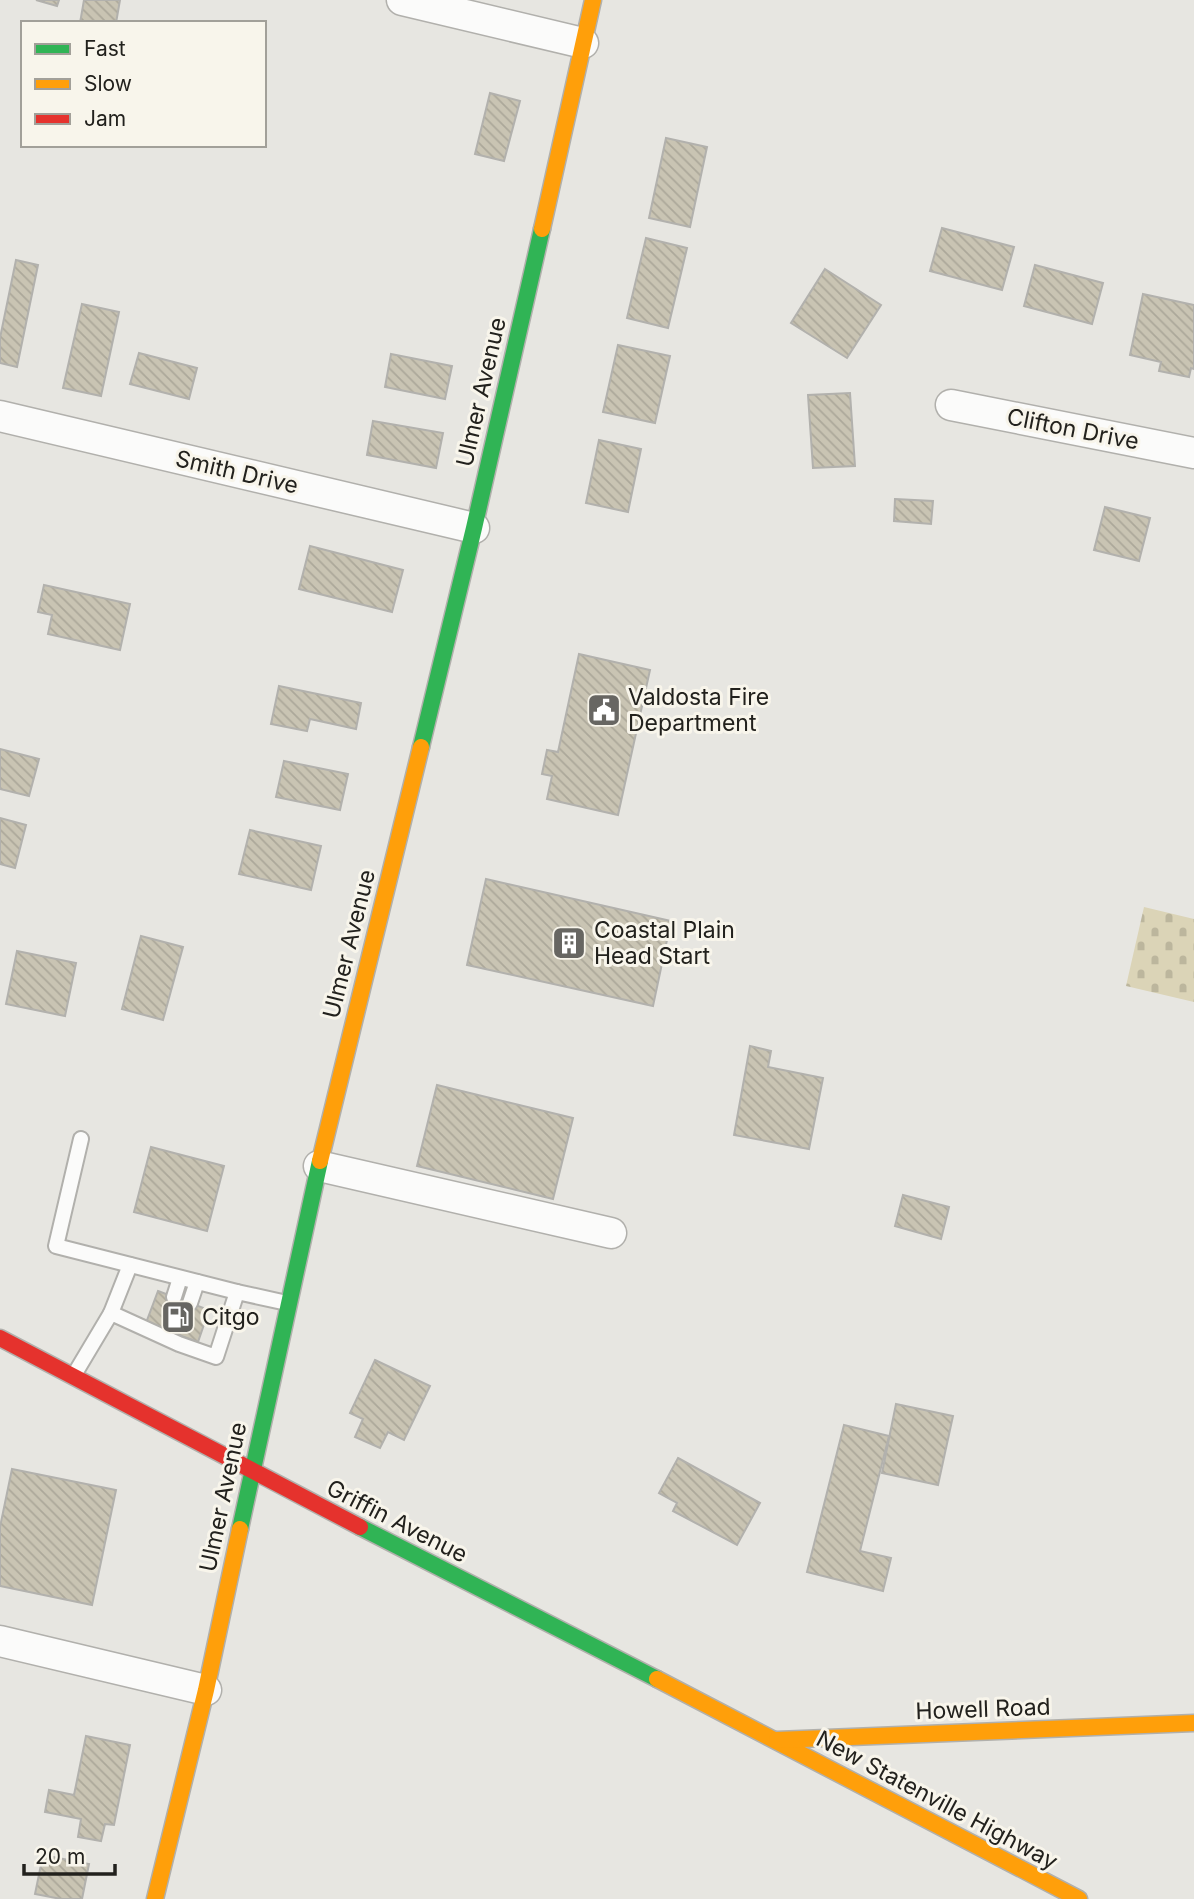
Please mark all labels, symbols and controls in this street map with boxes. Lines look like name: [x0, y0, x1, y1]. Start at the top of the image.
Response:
legend: [21, 21, 266, 147]
text: Fast: [84, 36, 126, 61]
text: Slow: [84, 71, 132, 96]
text: Jam: [84, 106, 126, 131]
street label: Ulmer Avenue: [450, 315, 512, 469]
street label: Clifton Drive: [1005, 402, 1141, 456]
street label: Smith Drive: [173, 444, 301, 500]
place label: Valdosta Fire Department: [628, 683, 769, 737]
public building icon: Valdosta Fire Department: [585, 691, 623, 729]
street label: Ulmer Avenue: [317, 867, 381, 1021]
place label: Coastal Plain Head Start: [594, 916, 735, 970]
building icon: Coastal Plain Head Start: [550, 924, 588, 962]
fuel station icon: Citgo: [159, 1298, 197, 1336]
place label: Citgo: [202, 1303, 260, 1331]
street label: Ulmer Avenue: [193, 1420, 253, 1574]
street label: Griffin Avenue: [322, 1474, 472, 1568]
street label: Howell Road: [915, 1693, 1051, 1725]
street label: New Statenville Highway: [812, 1724, 1062, 1876]
scale bar: [24, 1832, 116, 1876]
text: 20 m: [35, 1844, 85, 1869]

